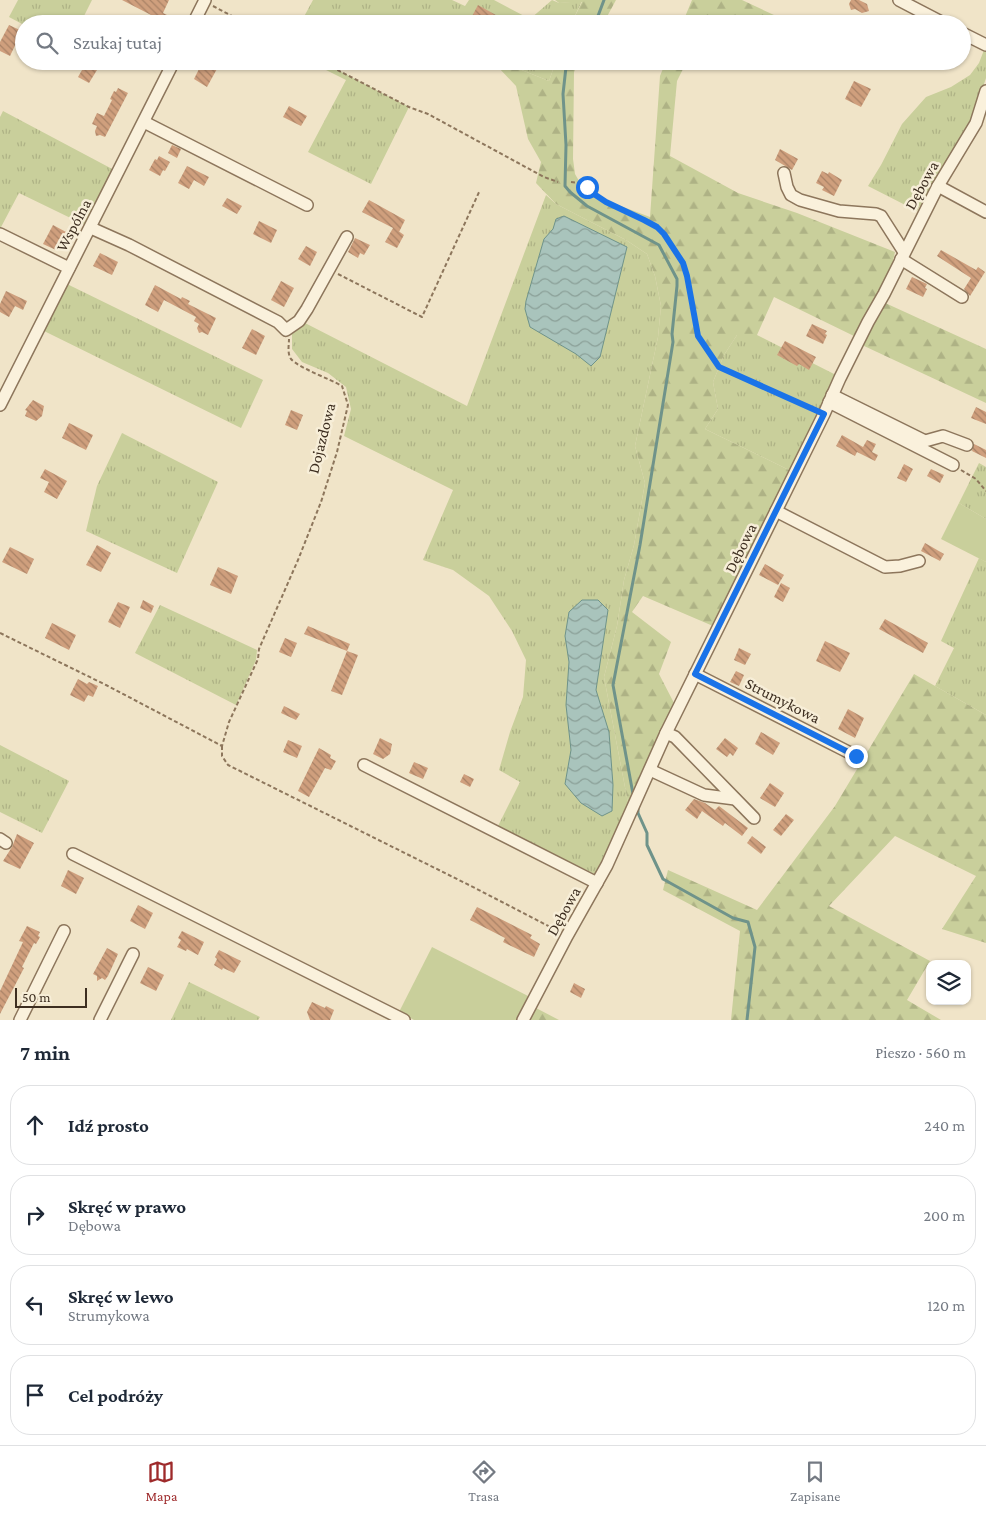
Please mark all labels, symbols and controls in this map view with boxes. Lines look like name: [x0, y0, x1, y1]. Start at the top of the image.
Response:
search box: [15, 15, 971, 70]
icon: search: [33, 29, 61, 57]
text: Szukaj tutaj: [73, 32, 162, 53]
street label: Dębowa: [901, 158, 943, 213]
route start: [576, 176, 599, 199]
street label: Wspólna: [53, 196, 95, 255]
street label: Dojazdowa: [305, 400, 340, 475]
street label: Dębowa: [721, 520, 761, 576]
street label: Strumykowa: [742, 674, 824, 728]
route end: [845, 745, 868, 768]
street label: Dębowa: [543, 884, 585, 939]
map controls: [926, 960, 971, 1005]
button: layers: [926, 960, 971, 1005]
scale bar: [15, 985, 88, 1008]
text: 50 m: [22, 989, 50, 1005]
text: 7 min: [20, 1041, 70, 1065]
text: Pieszo · 560 m: [875, 1044, 966, 1061]
icon: ahead: [21, 1111, 49, 1139]
text: Idź prosto: [68, 1115, 149, 1136]
text: 240 m: [924, 1117, 965, 1134]
text: Skręć w prawo: [68, 1196, 186, 1217]
icon: right: [21, 1201, 49, 1229]
text: 200 m: [923, 1207, 965, 1224]
text: Dębowa: [68, 1217, 121, 1234]
text: Skręć w lewo: [68, 1286, 174, 1307]
icon: left: [21, 1291, 49, 1319]
text: 120 m: [927, 1297, 965, 1314]
text: Strumykowa: [68, 1307, 150, 1324]
icon: arrive: [21, 1381, 49, 1409]
text: Cel podróży: [68, 1385, 163, 1406]
tab: Mapa: [145, 1458, 177, 1504]
tab: Trasa: [468, 1458, 499, 1504]
tab: Zapisane: [790, 1458, 841, 1504]

